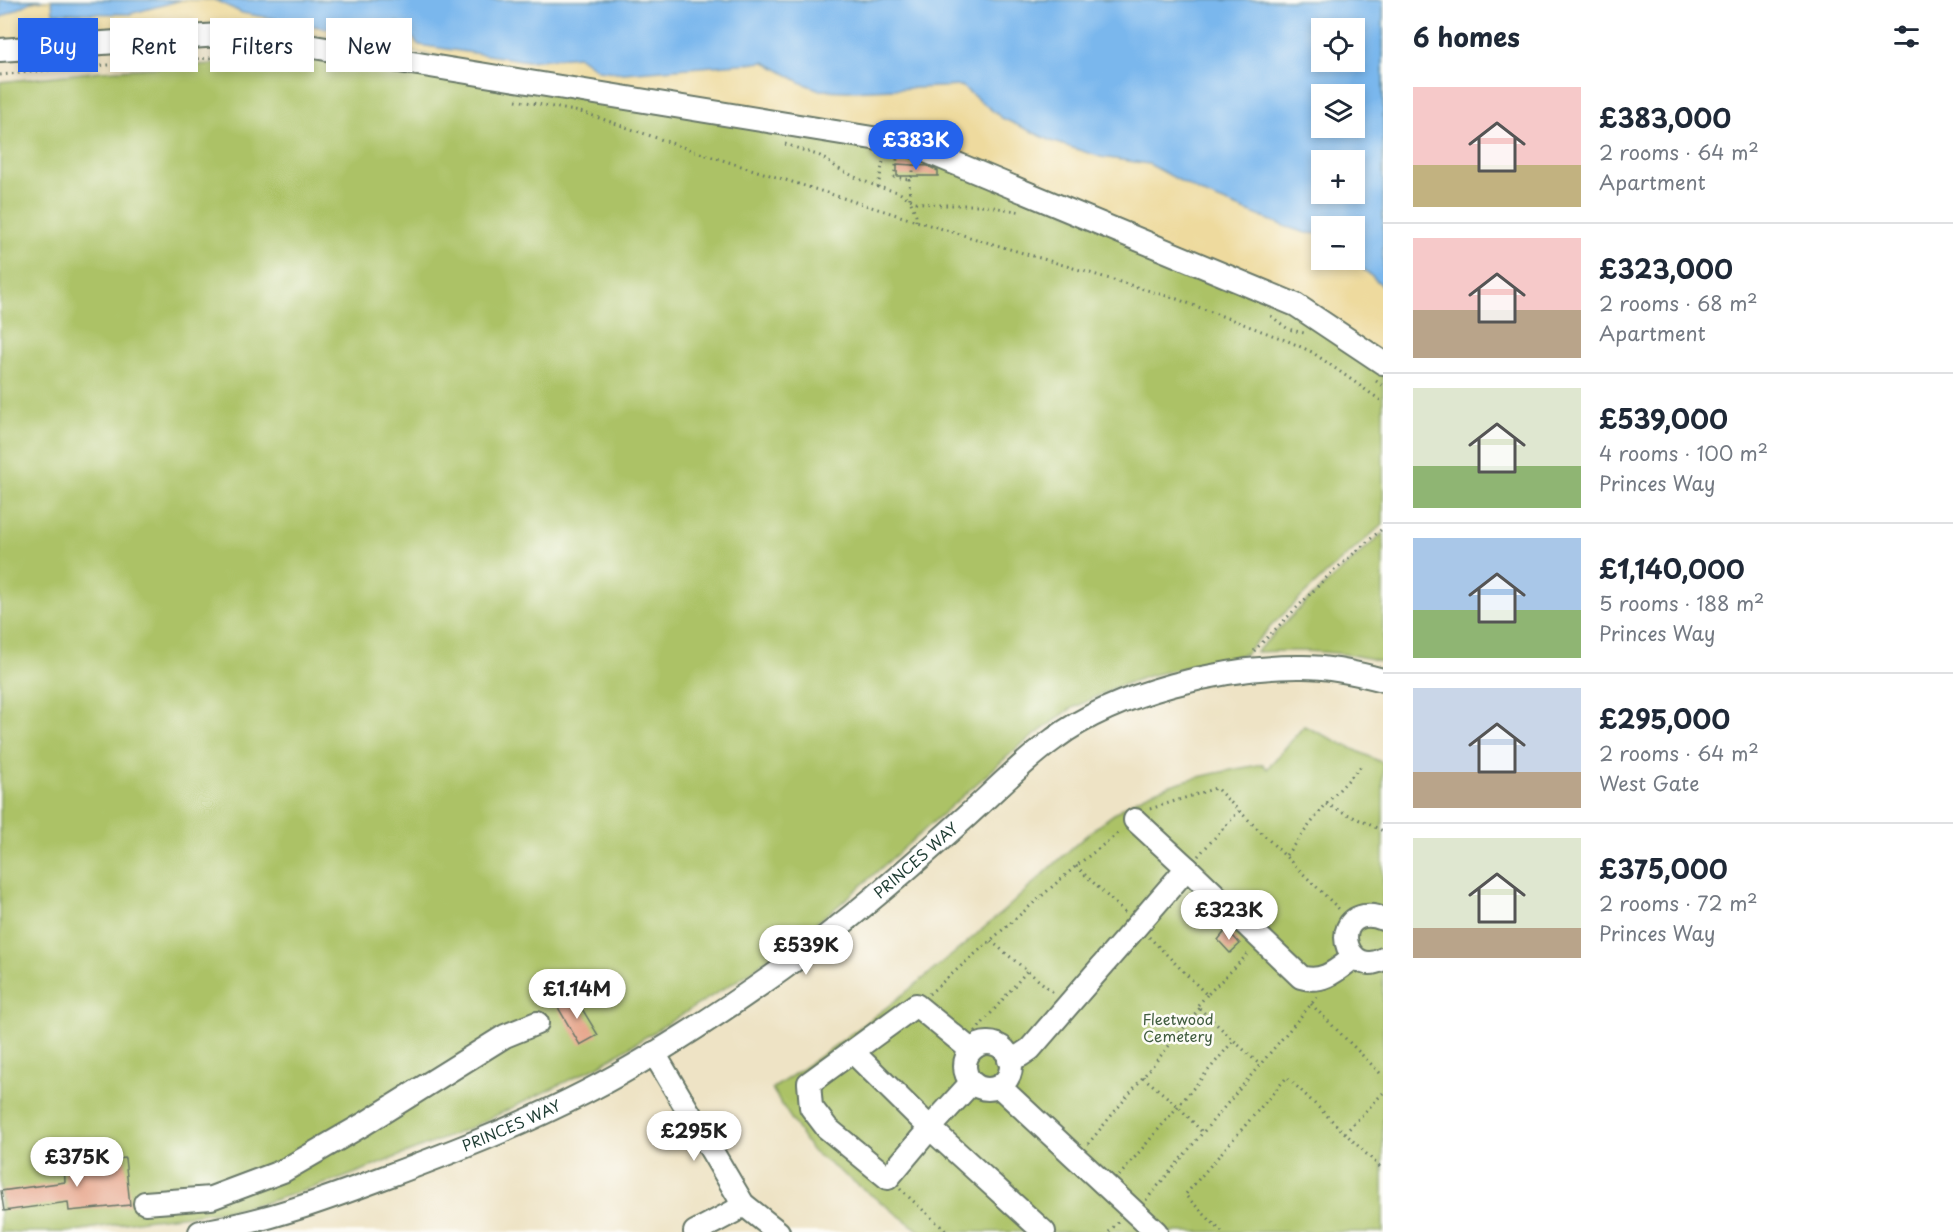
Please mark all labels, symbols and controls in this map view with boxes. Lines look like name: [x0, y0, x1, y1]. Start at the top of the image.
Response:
text: 6 homes: [1413, 17, 1520, 56]
chip: Buy: [18, 18, 98, 72]
chip: Rent: [110, 18, 198, 72]
chip: Filters: [210, 18, 314, 72]
chip: New: [326, 18, 412, 72]
map controls: [1311, 18, 1365, 270]
button: locate: [1311, 18, 1365, 72]
icon: filters: [1890, 20, 1923, 53]
button: layers: [1311, 84, 1365, 138]
text: £383,000: [1599, 98, 1731, 137]
icon: home: [1461, 111, 1533, 183]
pin: £383K: [874, 120, 958, 171]
text: £383K: [882, 124, 950, 154]
text: 2 rooms · 64 m²: [1599, 137, 1759, 167]
button: +: [1311, 150, 1365, 204]
text: Apartment: [1599, 167, 1706, 197]
button: −: [1311, 216, 1365, 270]
text: £323,000: [1599, 249, 1733, 288]
icon: home: [1461, 262, 1533, 334]
text: 2 rooms · 68 m²: [1599, 288, 1758, 318]
text: Apartment: [1599, 318, 1706, 348]
text: £539,000: [1599, 399, 1728, 438]
icon: home: [1461, 412, 1533, 484]
text: 4 rooms · 100 m²: [1599, 438, 1768, 468]
text: Princes Way: [1599, 468, 1716, 498]
text: £1,140,000: [1599, 549, 1745, 588]
icon: home: [1461, 562, 1533, 634]
text: 5 rooms · 188 m²: [1599, 588, 1764, 618]
text: Princes Way: [1599, 618, 1716, 648]
text: £295,000: [1599, 699, 1730, 738]
icon: home: [1461, 712, 1533, 784]
text: 2 rooms · 64 m²: [1599, 738, 1759, 768]
text: West Gate: [1599, 768, 1699, 798]
street label: PRINCES WAY: [868, 816, 963, 903]
text: £375,000: [1599, 849, 1728, 888]
icon: home: [1461, 862, 1533, 934]
text: 2 rooms · 72 m²: [1599, 888, 1758, 918]
pin: £323K: [1187, 890, 1271, 941]
text: £323K: [1195, 894, 1263, 924]
text: Princes Way: [1599, 918, 1716, 948]
pin: £539K: [764, 925, 848, 976]
text: £539K: [773, 929, 839, 959]
pin: £1.14M: [528, 969, 626, 1020]
text: £1.14M: [543, 973, 611, 1003]
park label: Fleetwood Cemetery: [1142, 1007, 1214, 1047]
street label: PRINCES WAY: [458, 1093, 565, 1156]
pin: £295K: [652, 1111, 736, 1162]
text: £295K: [661, 1115, 727, 1145]
pin: £375K: [35, 1137, 119, 1188]
text: £375K: [44, 1141, 110, 1171]

